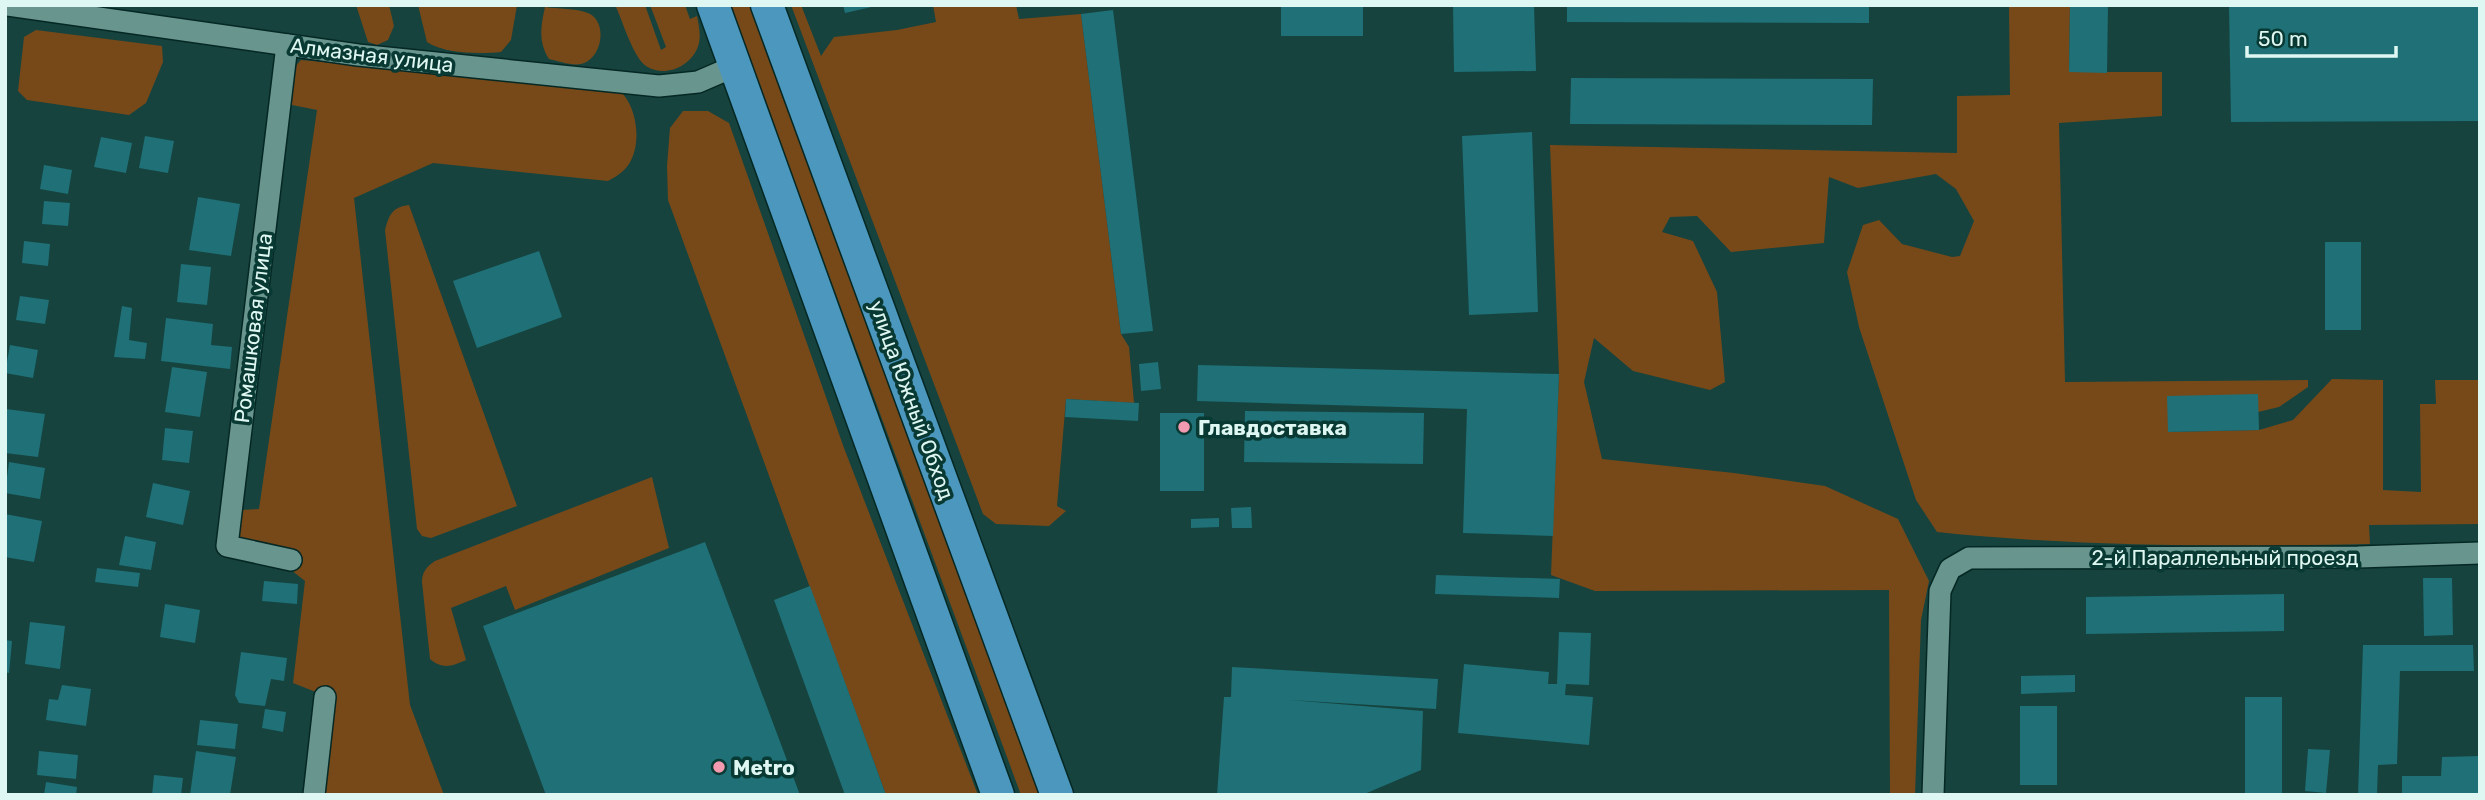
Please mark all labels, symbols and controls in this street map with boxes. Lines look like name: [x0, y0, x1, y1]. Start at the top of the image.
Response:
scale bar: [2247, 14, 2396, 58]
text: 50 m: [2258, 26, 2308, 51]
street label: Алмазная улица: [289, 33, 455, 77]
street label: Ромашковая улица: [229, 232, 277, 424]
street label: улица Южный Обход: [864, 297, 960, 503]
place label: Главдоставка: [1198, 415, 1347, 440]
marker: Главдоставка: [1176, 419, 1192, 435]
street label: 2-й Параллельный проезд: [2091, 545, 2359, 570]
place label: Metro: [733, 755, 795, 780]
marker: Metro: [711, 759, 727, 775]

